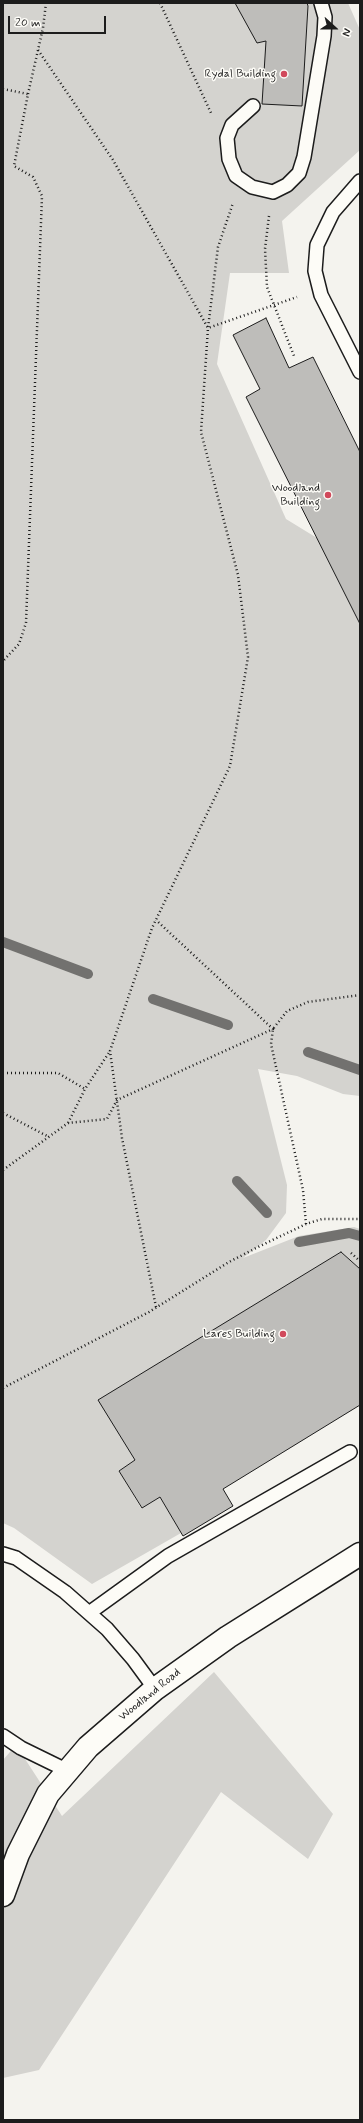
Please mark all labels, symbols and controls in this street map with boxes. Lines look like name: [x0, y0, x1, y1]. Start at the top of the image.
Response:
scale bar: [10, 8, 108, 34]
north arrow: [315, 8, 355, 48]
text: 20 m: [15, 15, 41, 31]
text: N: [338, 26, 354, 38]
place label: Rydal Building: [204, 67, 276, 81]
marker: Rydal Building: [279, 69, 289, 79]
place label: Woodland Building: [272, 481, 320, 509]
marker: Woodland Building: [323, 490, 333, 500]
place label: Lares Building: [203, 1327, 275, 1341]
marker: Lares Building: [278, 1329, 288, 1339]
street label: Woodland Road: [116, 1666, 184, 1724]

